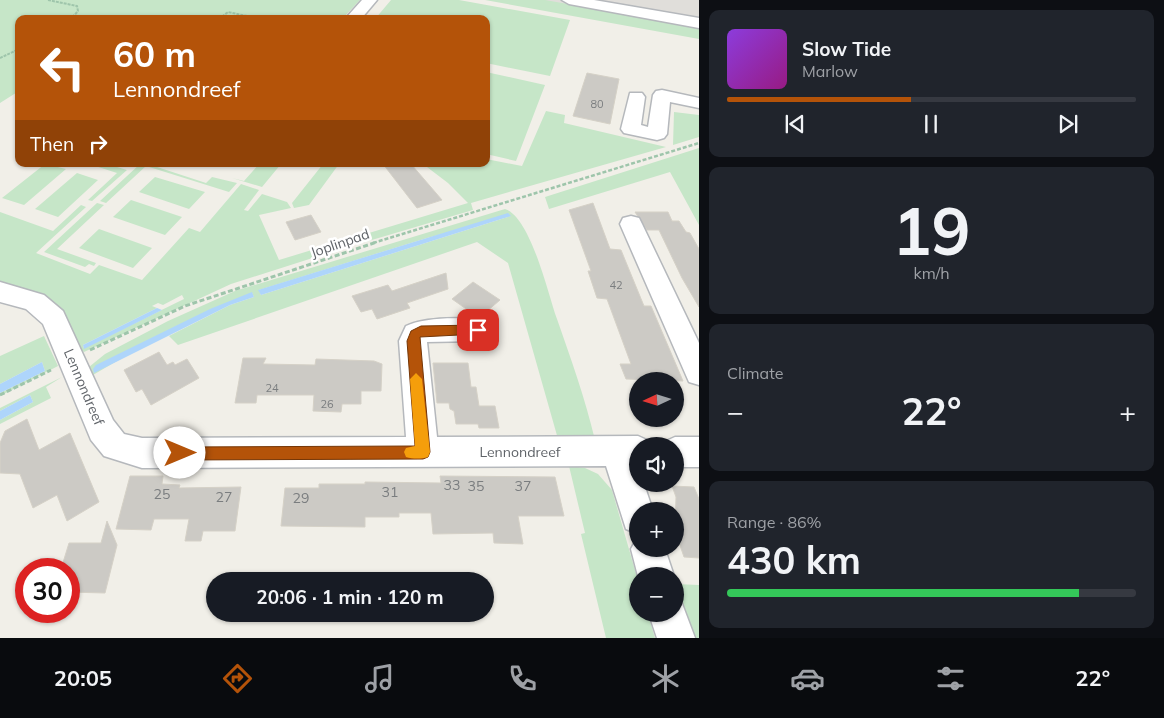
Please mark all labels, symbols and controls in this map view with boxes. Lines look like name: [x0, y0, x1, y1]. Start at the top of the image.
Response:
text: 60 m: [113, 32, 196, 76]
icon: left: [30, 35, 95, 100]
text: Slow Tide: [802, 37, 891, 61]
text: Marlow: [802, 61, 858, 81]
text: Lennondreef: [113, 75, 241, 103]
house number: 80: [590, 97, 604, 111]
icon: previous: [781, 110, 809, 138]
icon: pause: [917, 110, 945, 138]
icon: next: [1054, 110, 1082, 138]
icon: right: [84, 130, 112, 158]
text: Then: [30, 132, 74, 156]
text: 19: [892, 190, 971, 271]
street label: Joplinpad: [308, 225, 372, 261]
text: km/h: [913, 263, 950, 283]
house number: 42: [609, 278, 623, 292]
pin: [457, 309, 499, 351]
icon: arrive: [464, 316, 492, 344]
street label: Lennondreef: [60, 346, 108, 428]
text: Climate: [727, 363, 783, 383]
north arrow: [629, 372, 684, 428]
map controls: [629, 372, 684, 622]
house number: 24: [265, 381, 279, 395]
text: 22°: [901, 387, 962, 435]
text: −: [727, 394, 744, 429]
text: +: [1119, 394, 1136, 429]
house number: 26: [320, 397, 334, 411]
position arrow: [153, 426, 205, 478]
button: sound: [629, 437, 684, 492]
street label: Lennondreef: [479, 443, 561, 461]
house number: 33: [444, 476, 460, 494]
house number: 35: [468, 477, 484, 495]
house number: 37: [515, 477, 531, 495]
house number: 31: [382, 483, 398, 501]
house number: 25: [154, 485, 170, 503]
house number: 27: [216, 488, 232, 506]
house number: 29: [293, 489, 309, 507]
button: +: [629, 502, 684, 557]
text: Range · 86%: [727, 512, 822, 532]
text: 430 km: [727, 536, 861, 584]
speed limit sign: 30: [15, 558, 80, 623]
button: −: [629, 567, 684, 622]
text: 20:06 · 1 min · 120 m: [256, 585, 444, 609]
icon: directions: [220, 661, 255, 696]
icon: music: [362, 661, 397, 696]
icon: phone: [505, 661, 540, 696]
icon: climate: [648, 661, 683, 696]
icon: car: [790, 661, 825, 696]
icon: filters: [933, 661, 968, 696]
text: 20:05: [54, 664, 112, 692]
text: 22°: [1075, 664, 1110, 692]

